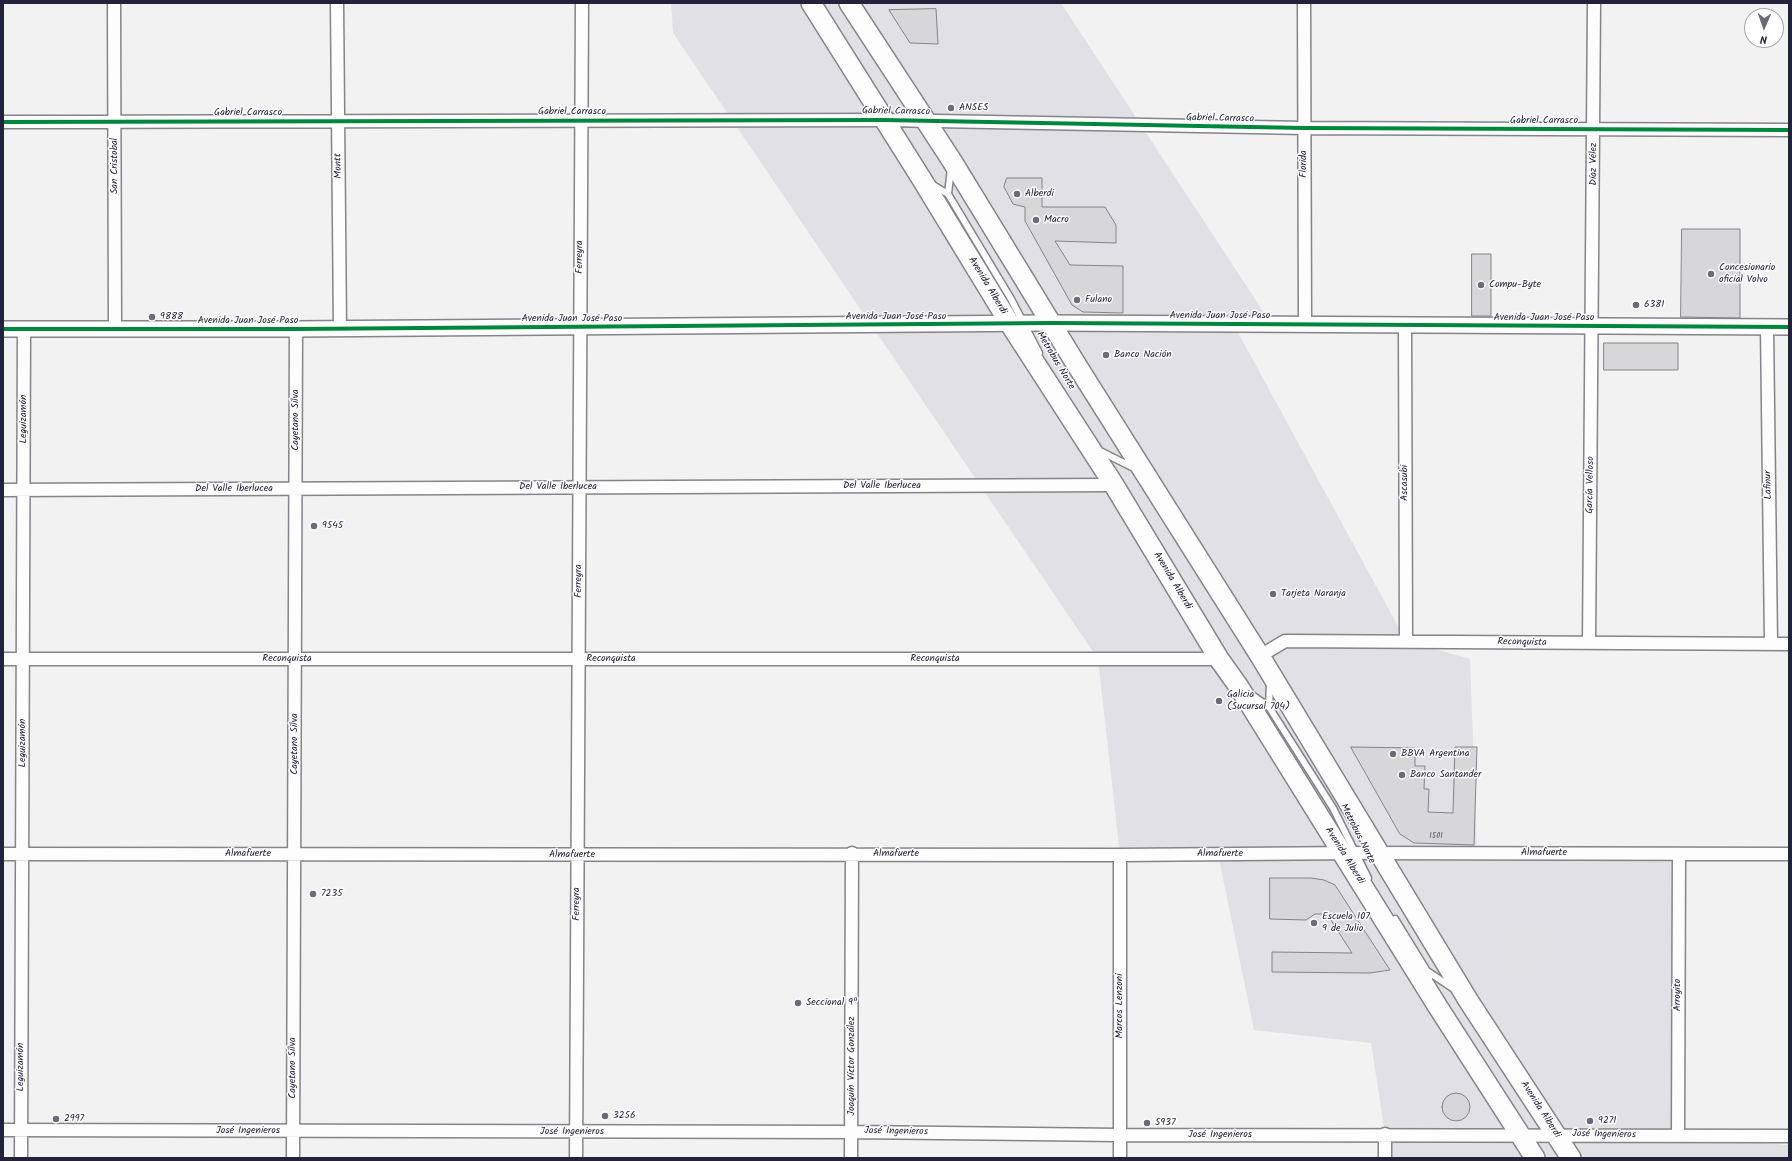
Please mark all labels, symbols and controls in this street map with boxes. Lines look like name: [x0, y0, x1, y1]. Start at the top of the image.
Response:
north arrow: [1744, 8, 1784, 48]
text: N: [1760, 30, 1767, 48]
place label: ANSES: [959, 102, 988, 114]
marker: ANSES: [946, 103, 956, 113]
street label: Gabriel Carrasco: [862, 105, 930, 119]
street label: Gabriel Carrasco: [538, 106, 606, 118]
street label: Gabriel Carrasco: [214, 107, 282, 119]
street label: Gabriel Carrasco: [1186, 112, 1254, 126]
street label: Gabriel Carrasco: [1510, 115, 1578, 127]
street label: San Cristobal: [109, 138, 121, 194]
street label: Díaz Vélez: [1588, 143, 1600, 185]
street label: Florida: [1298, 150, 1310, 178]
street label: Montt: [333, 153, 345, 179]
place label: Alberdi: [1025, 188, 1054, 200]
marker: Alberdi: [1012, 189, 1022, 199]
place label: Macro: [1044, 214, 1069, 226]
marker: Macro: [1031, 215, 1041, 225]
street label: Ferreyra: [574, 240, 586, 274]
street label: Avenida Alberdi: [965, 255, 1009, 317]
place label: Concesionario oficial Volvo: [1719, 262, 1775, 286]
marker: Concesionario oficial Volvo: [1706, 269, 1716, 279]
place label: Compu-Byte: [1489, 279, 1541, 291]
marker: Compu-Byte: [1476, 280, 1486, 290]
place label: Fulano: [1085, 294, 1112, 306]
marker: Fulano: [1072, 295, 1082, 305]
place label: 6381: [1644, 299, 1664, 311]
marker: 6381: [1631, 300, 1641, 310]
street label: Avenida Juan José Paso: [1170, 310, 1270, 322]
place label: 9888: [160, 311, 183, 323]
street label: Avenida Juan José Paso: [846, 311, 946, 323]
marker: 9888: [147, 312, 157, 322]
street label: Avenida Juan José Paso: [1494, 312, 1594, 324]
street label: Avenida Juan José Paso: [522, 313, 622, 325]
street label: Avenida Juan José Paso: [198, 315, 298, 327]
street label: Metrobus Norte: [1033, 330, 1077, 392]
place label: Banco Nación: [1114, 349, 1172, 361]
marker: Banco Nación: [1101, 350, 1111, 360]
street label: Cayetano Silva: [290, 389, 302, 451]
street label: Leguizamón: [18, 395, 30, 443]
street label: García Velloso: [1584, 456, 1598, 514]
street label: Ascasubi: [1399, 465, 1411, 501]
street label: Lafinur: [1763, 470, 1775, 500]
street label: Del Valle Iberlucea: [843, 480, 921, 492]
street label: Del Valle Iberlucea: [519, 481, 597, 493]
street label: Del Valle Iberlucea: [195, 483, 273, 495]
place label: 9545: [322, 520, 343, 532]
marker: 9545: [309, 521, 319, 531]
street label: Avenida Alberdi: [1150, 550, 1194, 612]
street label: Ferreyra: [573, 564, 585, 598]
place label: Tarjeta Naranja: [1281, 588, 1346, 600]
marker: Tarjeta Naranja: [1268, 589, 1278, 599]
street label: Reconquista: [1497, 637, 1547, 649]
street label: Reconquista: [262, 653, 312, 665]
street label: Reconquista: [586, 653, 636, 665]
street label: Reconquista: [910, 653, 960, 665]
place label: Galicia (Sucursal 704): [1227, 689, 1290, 712]
marker: Galicia (Sucursal 704): [1214, 696, 1224, 706]
street label: Cayetano Silva: [289, 713, 301, 775]
street label: Leguizamón: [17, 719, 29, 767]
place label: BBVA Argentina: [1401, 748, 1469, 760]
marker: BBVA Argentina: [1388, 749, 1398, 759]
place label: Banco Santander: [1410, 769, 1481, 781]
marker: Banco Santander: [1397, 770, 1407, 780]
street label: Metrobus Norte: [1337, 802, 1377, 866]
street label: Avenida Alberdi: [1322, 825, 1366, 887]
house number: 1501: [1429, 832, 1443, 842]
street label: Almafuerte: [1521, 847, 1567, 859]
street label: Almafuerte: [225, 848, 271, 860]
street label: Almafuerte: [873, 848, 919, 860]
street label: Almafuerte: [1197, 848, 1243, 860]
street label: Almafuerte: [549, 849, 595, 861]
street label: Ferreyra: [571, 887, 583, 921]
place label: 7235: [321, 888, 342, 900]
marker: 7235: [308, 889, 318, 899]
place label: Escuela 107 9 de Julio: [1322, 911, 1370, 934]
marker: Escuela 107 9 de Julio: [1309, 918, 1319, 928]
street label: Marcos Lenzoni: [1114, 973, 1126, 1039]
street label: Arroyito: [1672, 979, 1684, 1011]
place label: Seccional 9ª: [806, 997, 858, 1009]
marker: Seccional 9ª: [793, 998, 803, 1008]
street label: Joaquín Víctor González: [846, 1016, 858, 1116]
street label: Cayetano Silva: [287, 1037, 299, 1099]
street label: Leguizamón: [15, 1043, 27, 1091]
street label: Avenida Alberdi: [1517, 1079, 1563, 1141]
place label: 3256: [613, 1110, 635, 1122]
marker: 3256: [600, 1111, 610, 1121]
place label: 2997: [64, 1113, 84, 1125]
marker: 2997: [51, 1114, 61, 1124]
place label: 9271: [1598, 1115, 1616, 1127]
marker: 9271: [1585, 1116, 1595, 1126]
place label: 5937: [1155, 1117, 1176, 1129]
marker: 5937: [1142, 1118, 1152, 1128]
street label: José Ingenieros: [216, 1125, 280, 1137]
street label: José Ingenieros: [864, 1125, 928, 1139]
street label: José Ingenieros: [540, 1126, 604, 1138]
street label: José Ingenieros: [1572, 1128, 1636, 1142]
street label: José Ingenieros: [1188, 1129, 1252, 1141]

